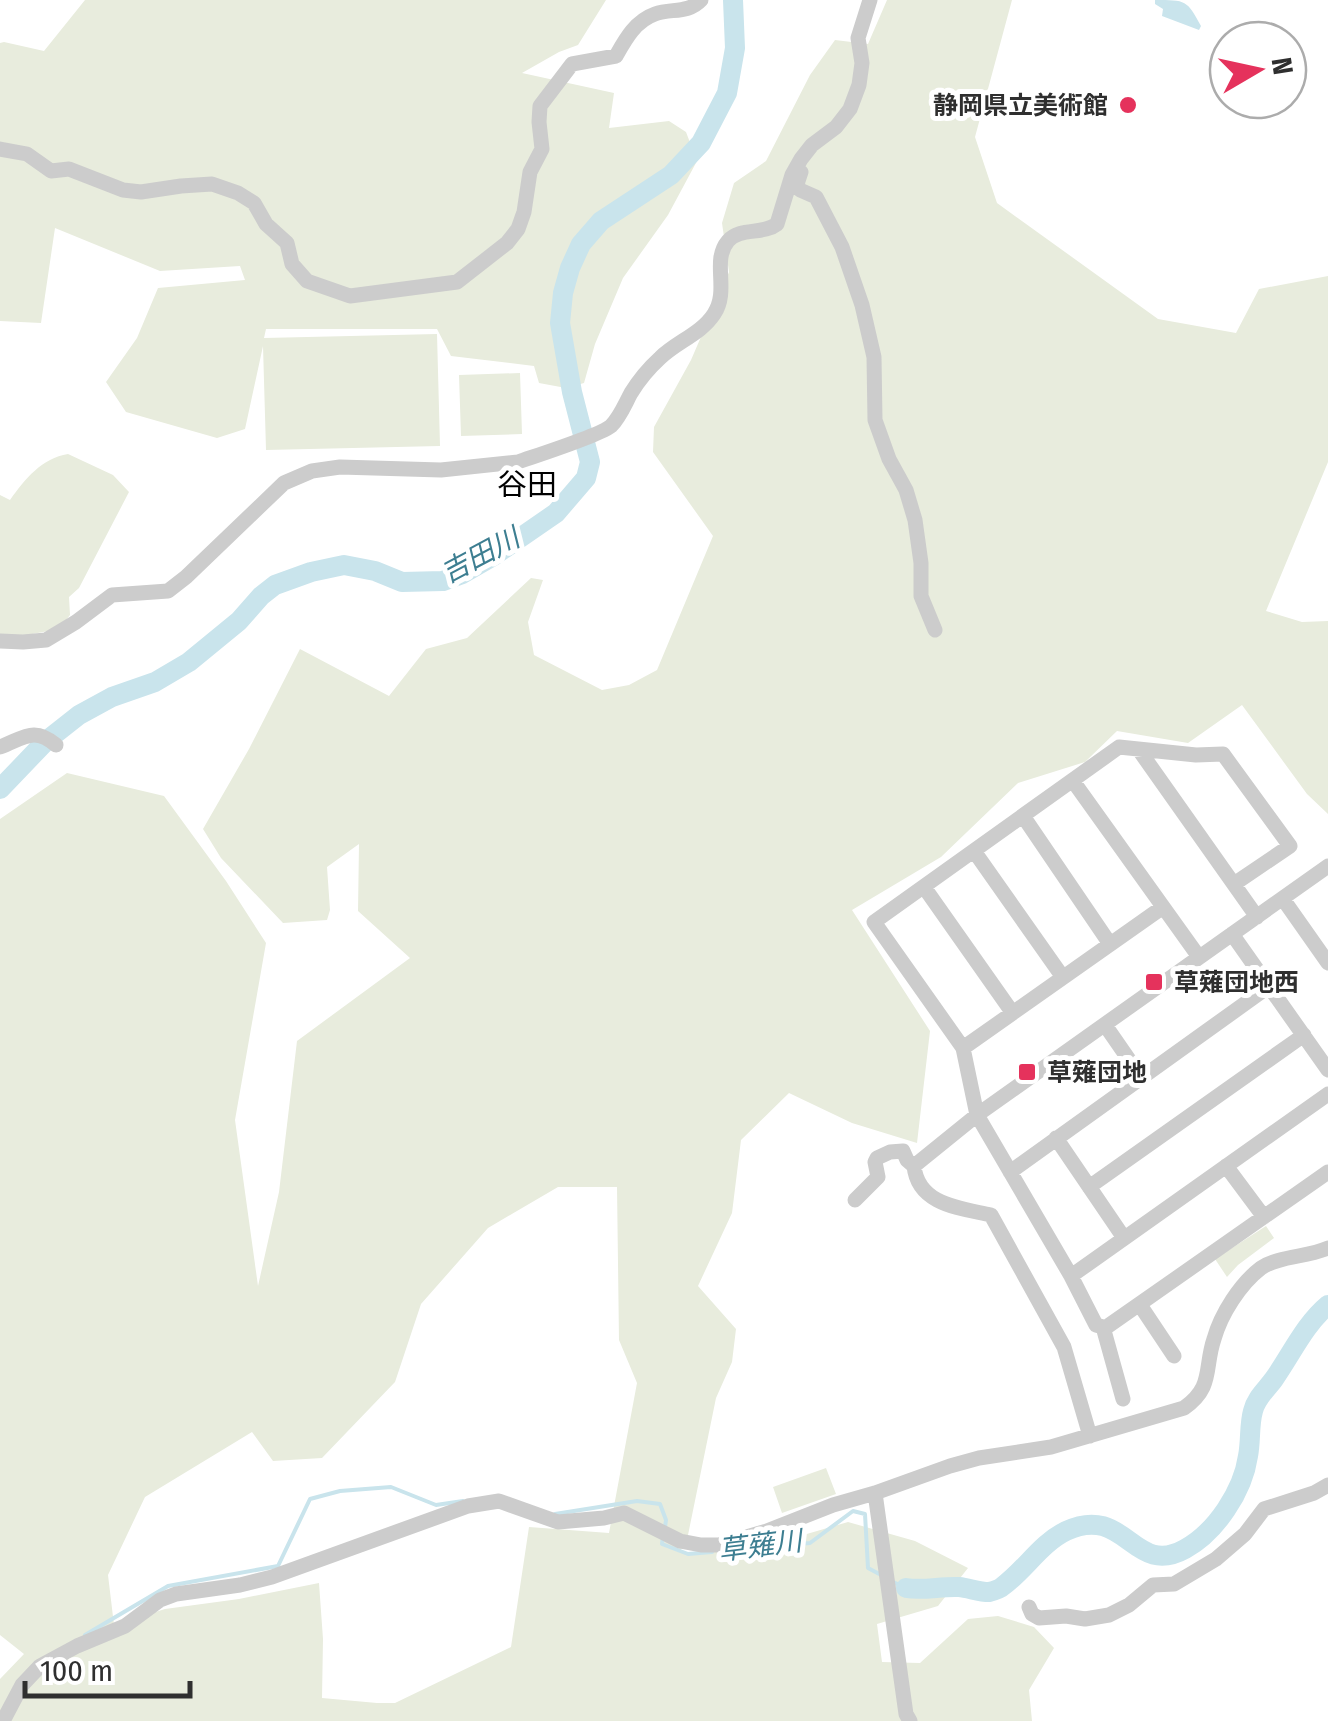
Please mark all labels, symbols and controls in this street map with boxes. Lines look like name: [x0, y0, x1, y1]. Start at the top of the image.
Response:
north arrow: [1208, 20, 1308, 120]
text: N: [1265, 55, 1300, 77]
place label: 静岡県立美術館: [933, 91, 1108, 121]
marker: 静岡県立美術館: [1117, 94, 1139, 116]
district label: 谷田: [497, 467, 557, 503]
water label: 吉田川: [435, 520, 528, 590]
place label: 草薙団地西: [1174, 968, 1299, 998]
marker: 草薙団地西: [1143, 971, 1165, 993]
place label: 草薙団地: [1047, 1058, 1147, 1088]
marker: 草薙団地: [1016, 1061, 1038, 1083]
water label: 草薙川: [716, 1524, 807, 1567]
scale bar: [25, 1636, 190, 1698]
text: 100 m: [40, 1653, 113, 1689]

